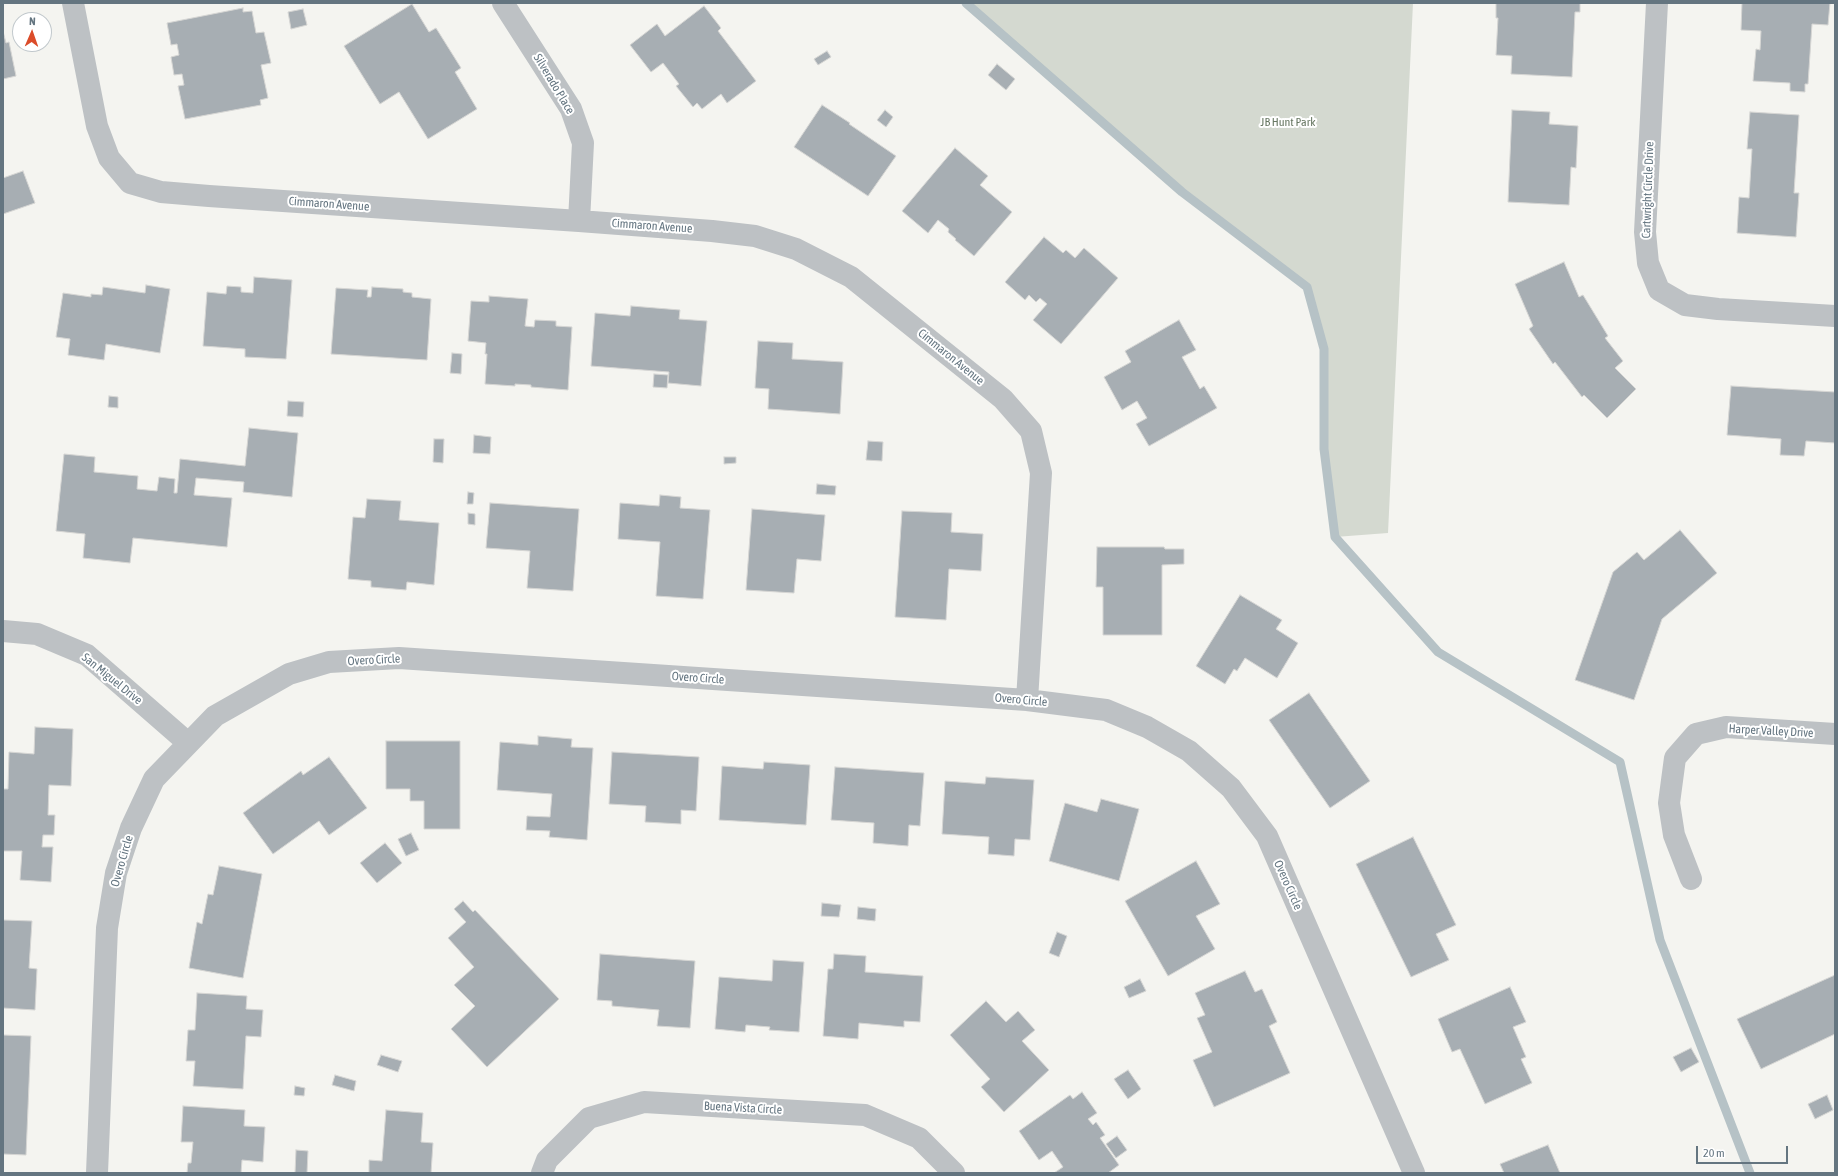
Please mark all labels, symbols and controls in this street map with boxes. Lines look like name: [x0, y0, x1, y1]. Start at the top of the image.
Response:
north arrow: [12, 12, 52, 52]
text: N: [29, 15, 36, 27]
street label: Silverado Place: [530, 51, 578, 117]
park label: JB Hunt Park: [1261, 115, 1315, 129]
street label: Cartwright Circle Drive: [1639, 141, 1657, 239]
street label: Cimmaron Avenue: [288, 194, 370, 214]
street label: Cimmaron Avenue: [611, 216, 693, 236]
street label: Cimmaron Avenue: [915, 326, 987, 388]
street label: San Miguel Drive: [79, 650, 145, 708]
street label: Overo Circle: [347, 651, 401, 669]
street label: Overo Circle: [671, 669, 725, 687]
street label: Overo Circle: [994, 691, 1048, 709]
street label: Harper Valley Drive: [1728, 722, 1814, 740]
street label: Overo Circle: [108, 834, 136, 888]
street label: Overo Circle: [1271, 858, 1305, 912]
street label: Buena Vista Circle: [704, 1099, 782, 1117]
scale bar: [1698, 1138, 1790, 1164]
text: 20 m: [1703, 1146, 1725, 1160]

